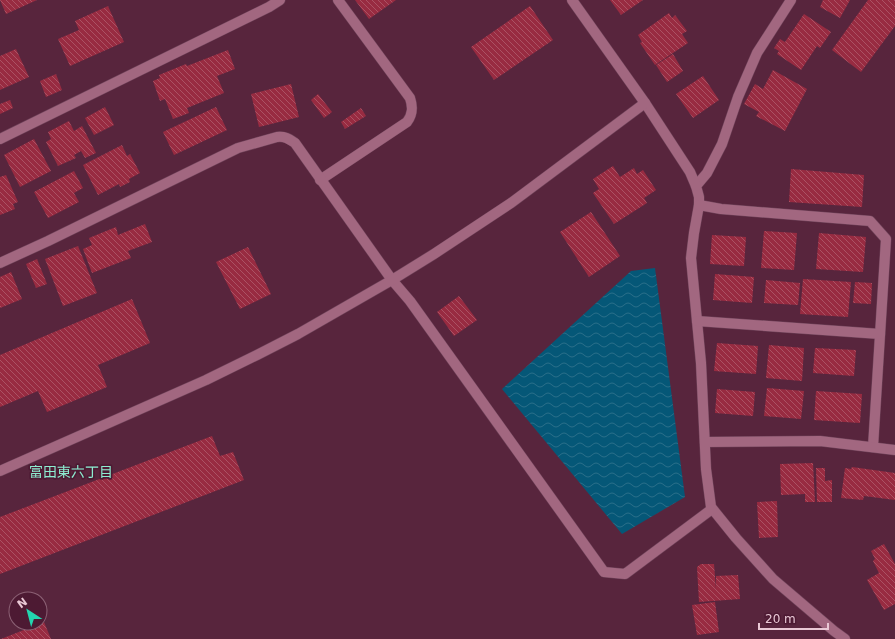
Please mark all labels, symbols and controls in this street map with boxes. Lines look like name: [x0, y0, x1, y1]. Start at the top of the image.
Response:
district label: 富田東六丁目: [29, 464, 113, 480]
north arrow: [8, 591, 48, 631]
text: N: [15, 595, 30, 611]
scale bar: [759, 605, 828, 631]
text: 20 m: [765, 612, 796, 626]

